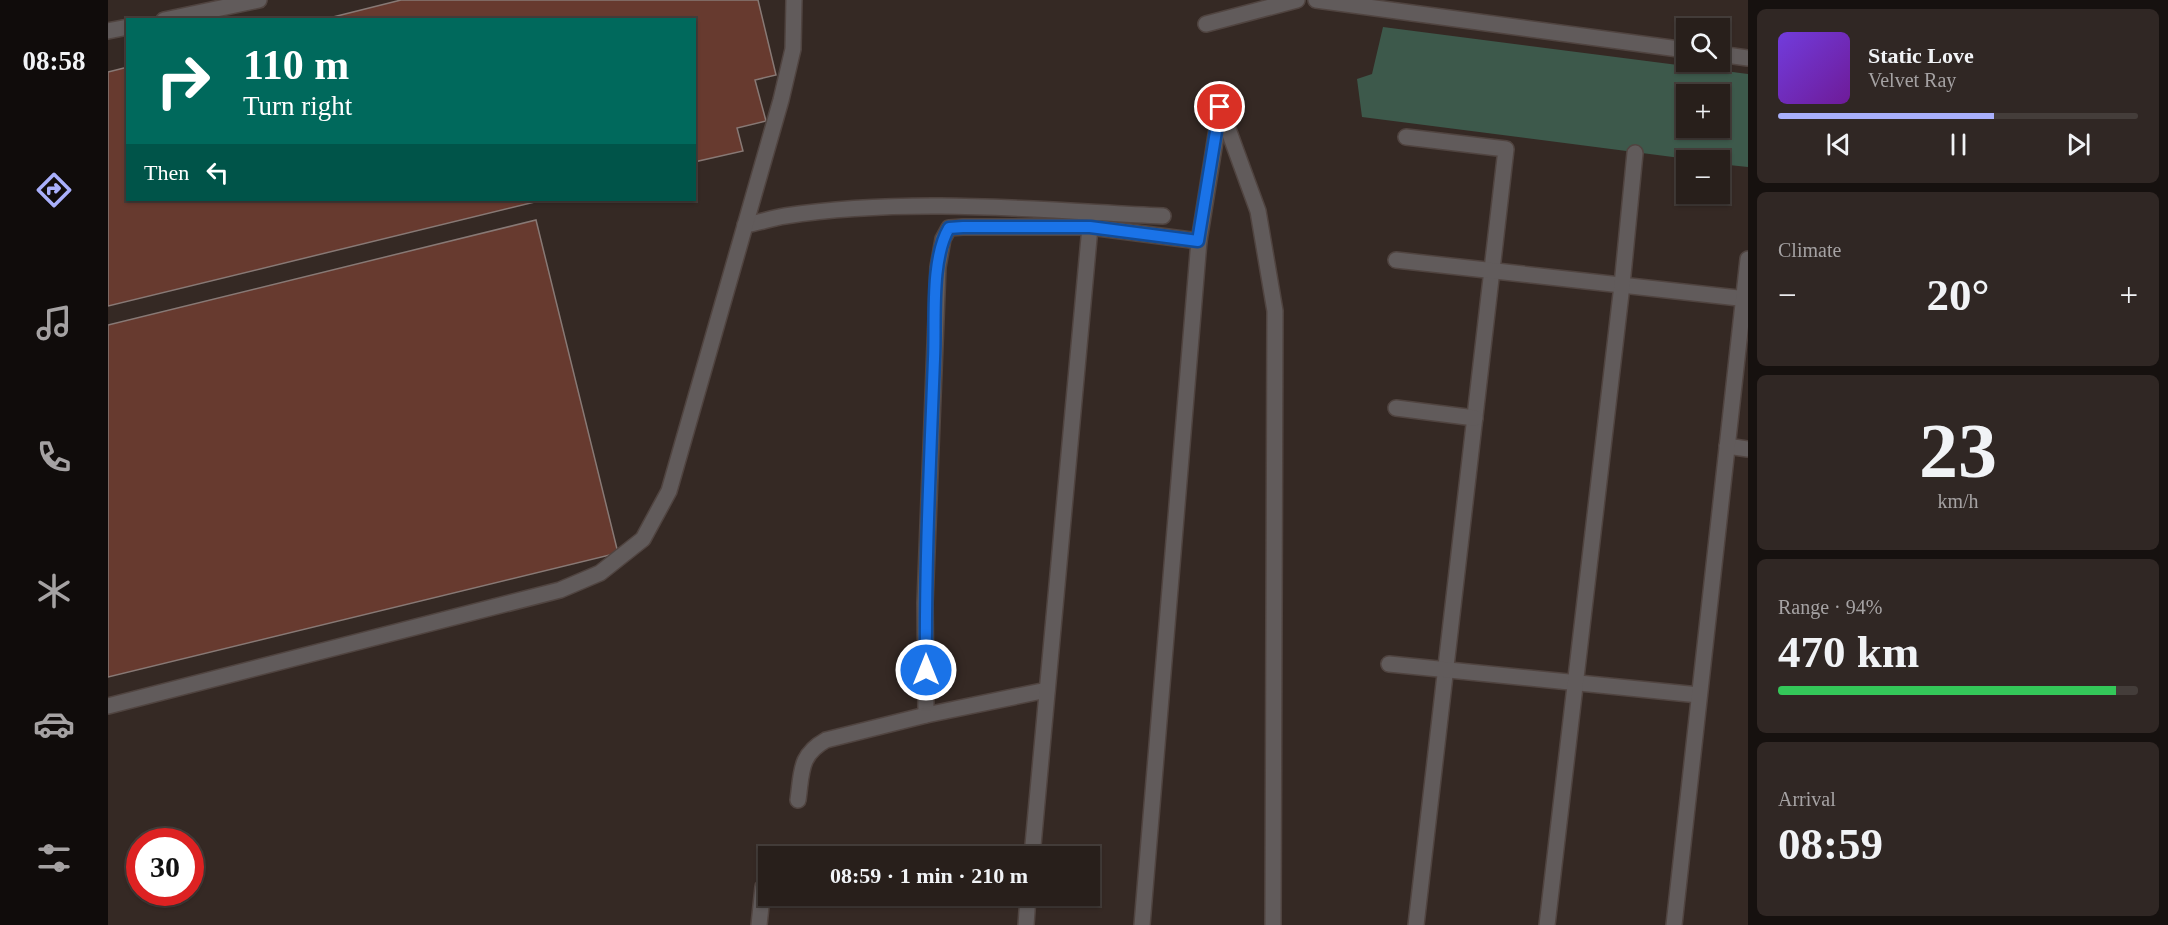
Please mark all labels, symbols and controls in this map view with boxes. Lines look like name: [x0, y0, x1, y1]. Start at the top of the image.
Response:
map controls: [1676, 18, 1730, 204]
button: search: [1676, 18, 1730, 72]
icon: right: [144, 42, 222, 120]
text: 110 m: [243, 42, 349, 88]
text: Static Love: [1868, 43, 1974, 68]
text: 08:58: [23, 46, 86, 76]
text: Velvet Ray: [1868, 69, 1956, 91]
pin: [1194, 81, 1245, 132]
button: +: [1676, 84, 1730, 138]
icon: arrive: [1203, 90, 1236, 123]
text: Turn right: [243, 91, 352, 121]
icon: previous: [1822, 128, 1855, 161]
icon: pause: [1942, 128, 1975, 161]
icon: next: [2062, 128, 2095, 161]
button: −: [1676, 150, 1730, 204]
icon: left: [201, 156, 234, 189]
text: Then: [144, 160, 189, 185]
icon: directions: [33, 169, 75, 211]
text: Climate: [1778, 239, 1841, 261]
text: 20°: [1927, 270, 1990, 320]
text: −: [1778, 277, 1797, 313]
text: +: [2119, 277, 2138, 313]
icon: music: [33, 302, 75, 344]
text: 23: [1919, 407, 1997, 494]
icon: phone: [33, 436, 75, 478]
text: km/h: [1937, 490, 1979, 512]
icon: climate: [33, 570, 75, 612]
text: Range · 94%: [1778, 596, 1882, 618]
text: 470 km: [1778, 627, 1919, 677]
position arrow: [894, 638, 958, 702]
icon: car: [33, 703, 75, 745]
text: Arrival: [1778, 788, 1836, 810]
text: 08:59: [1778, 819, 1883, 869]
speed limit sign: 30: [126, 828, 204, 906]
icon: filters: [33, 837, 75, 879]
text: 08:59 · 1 min · 210 m: [830, 863, 1028, 888]

